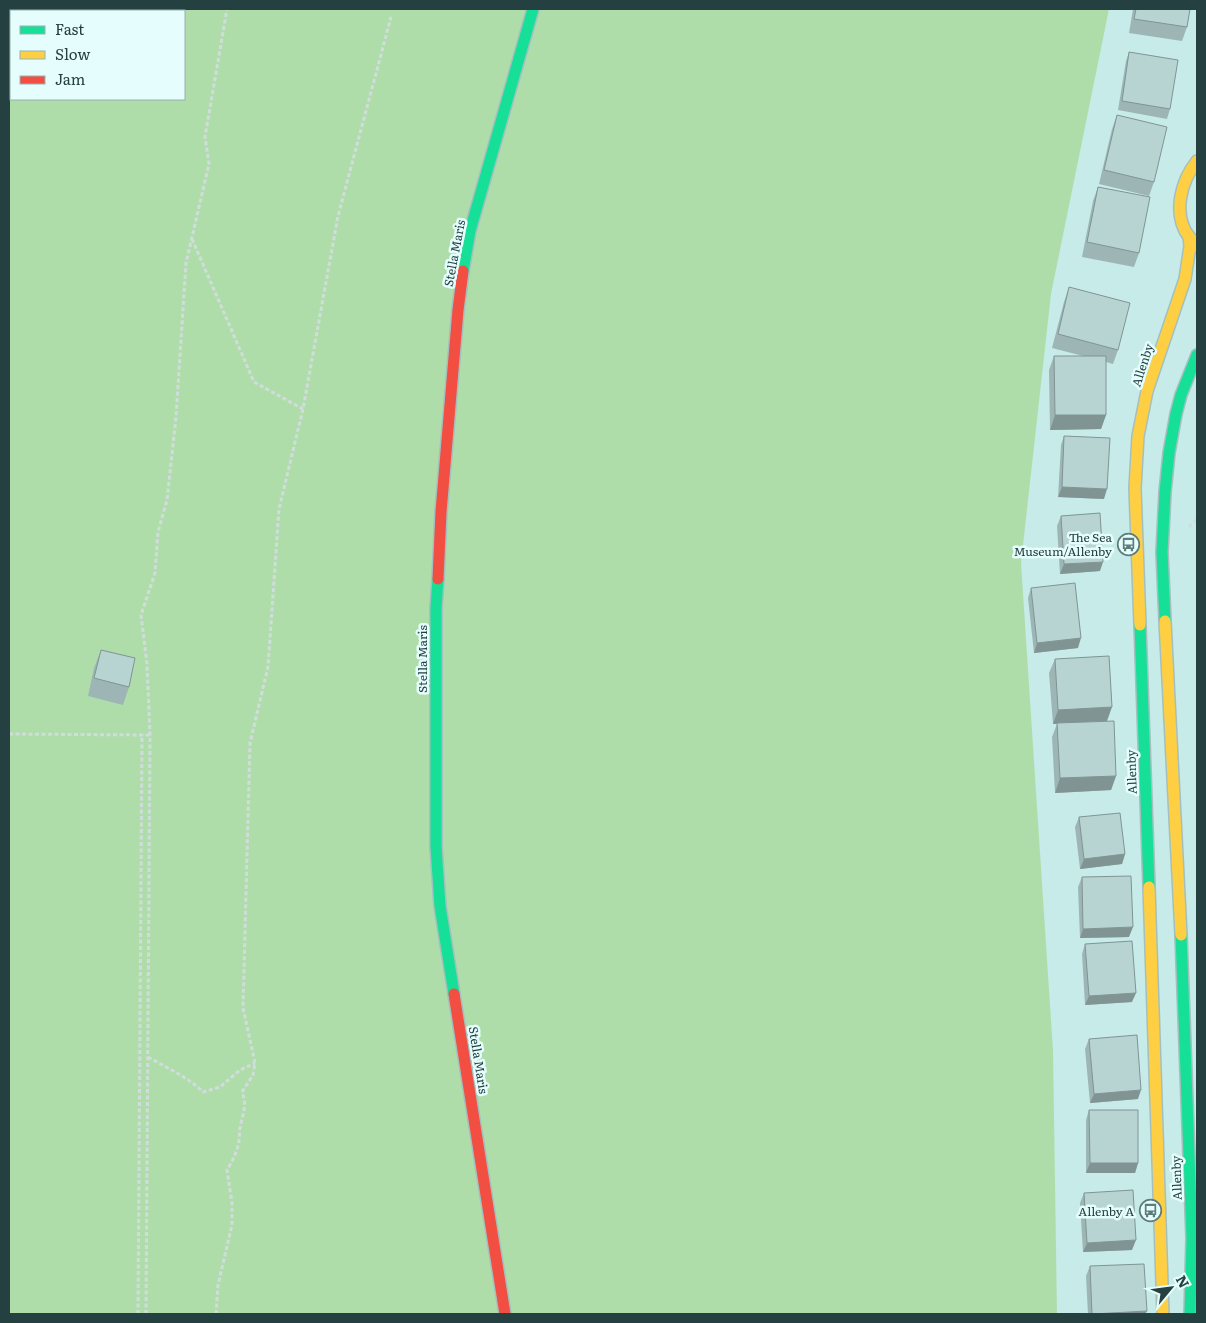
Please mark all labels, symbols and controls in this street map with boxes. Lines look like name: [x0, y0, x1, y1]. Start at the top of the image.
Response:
legend: [10, 10, 185, 100]
text: Fast: [55, 17, 84, 40]
text: Slow: [55, 42, 90, 65]
text: Jam: [55, 67, 86, 90]
street label: Stella Maris: [439, 217, 469, 288]
street label: Allenby: [1127, 341, 1157, 389]
place label: The Sea Museum/Allenby: [1014, 528, 1113, 560]
bus stop icon: The Sea Museum/Allenby: [1116, 532, 1140, 556]
street label: Stella Maris: [413, 624, 431, 693]
street label: Allenby: [1121, 749, 1141, 795]
street label: Stella Maris: [465, 1025, 493, 1096]
street label: Allenby: [1166, 1155, 1186, 1201]
bus stop icon: Allenby A: [1138, 1199, 1162, 1223]
place label: Allenby A: [1078, 1202, 1134, 1220]
north arrow: [1146, 1263, 1196, 1313]
text: N: [1172, 1271, 1195, 1291]

